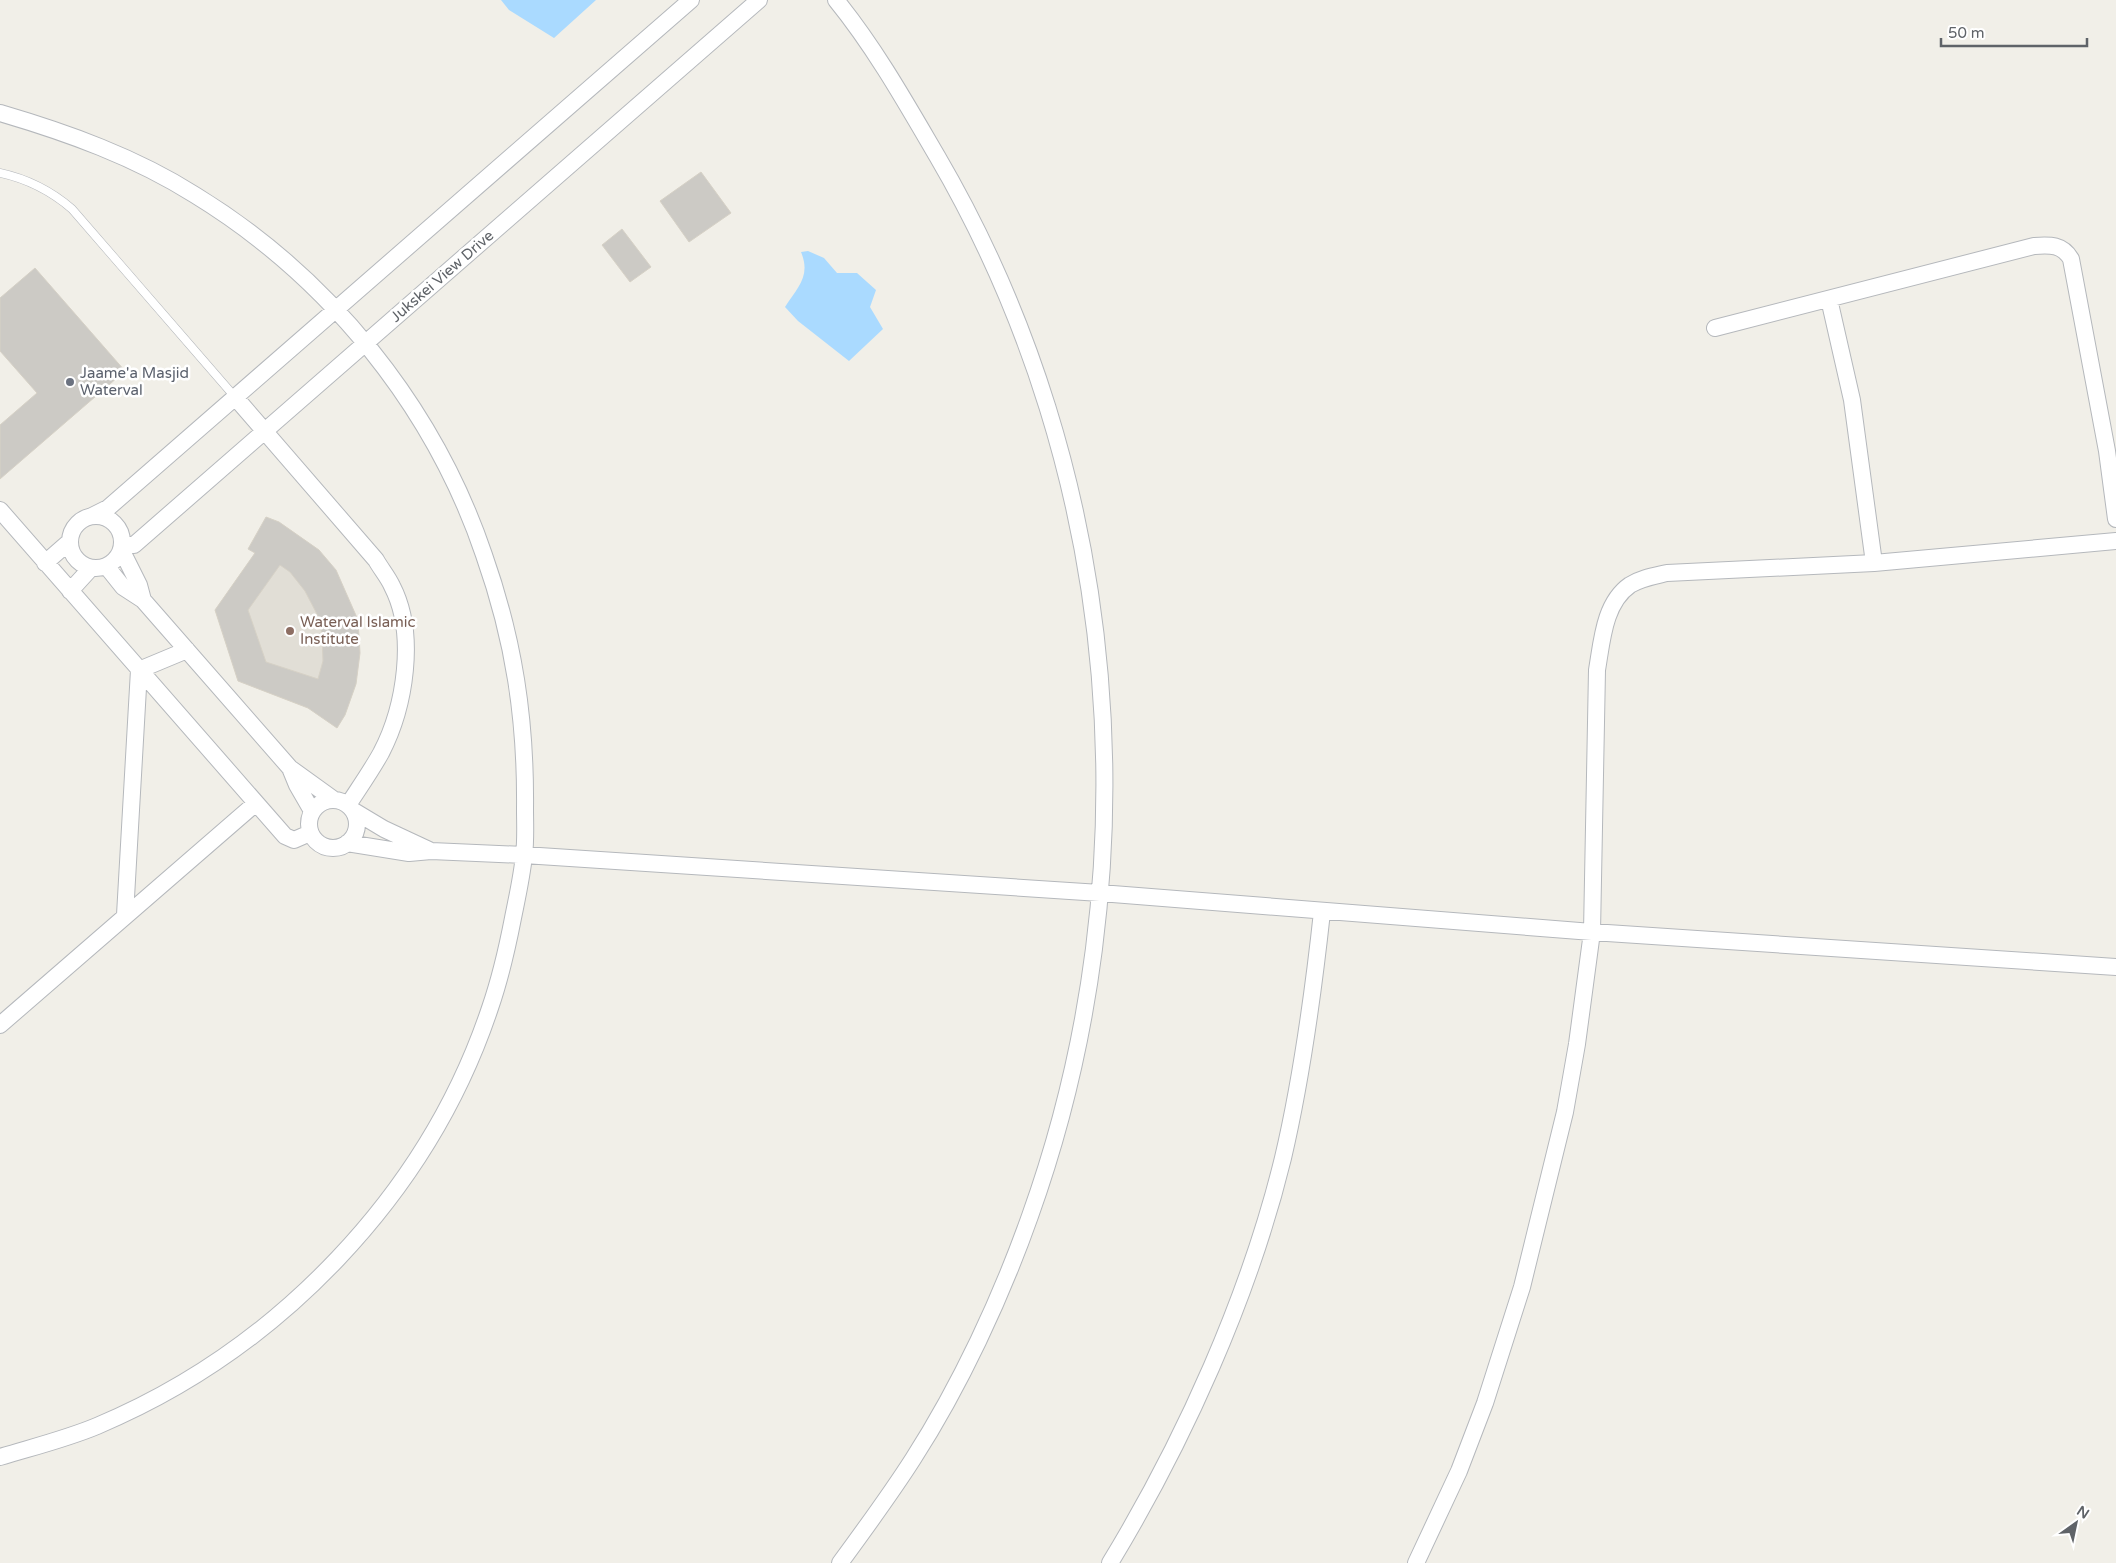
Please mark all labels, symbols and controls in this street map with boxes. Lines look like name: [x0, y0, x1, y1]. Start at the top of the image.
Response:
scale bar: [1941, 15, 2087, 47]
text: 50 m: [1948, 24, 1985, 42]
street label: Jukskei View Drive: [387, 226, 497, 326]
place label: Jaame'a Masjid Waterval: [80, 364, 189, 399]
marker: Jaame'a Masjid Waterval: [64, 376, 76, 388]
place label: Waterval Islamic Institute: [300, 613, 416, 648]
marker: Waterval Islamic Institute: [284, 625, 296, 637]
north arrow: [2051, 1498, 2101, 1548]
text: N: [2073, 1502, 2092, 1523]

